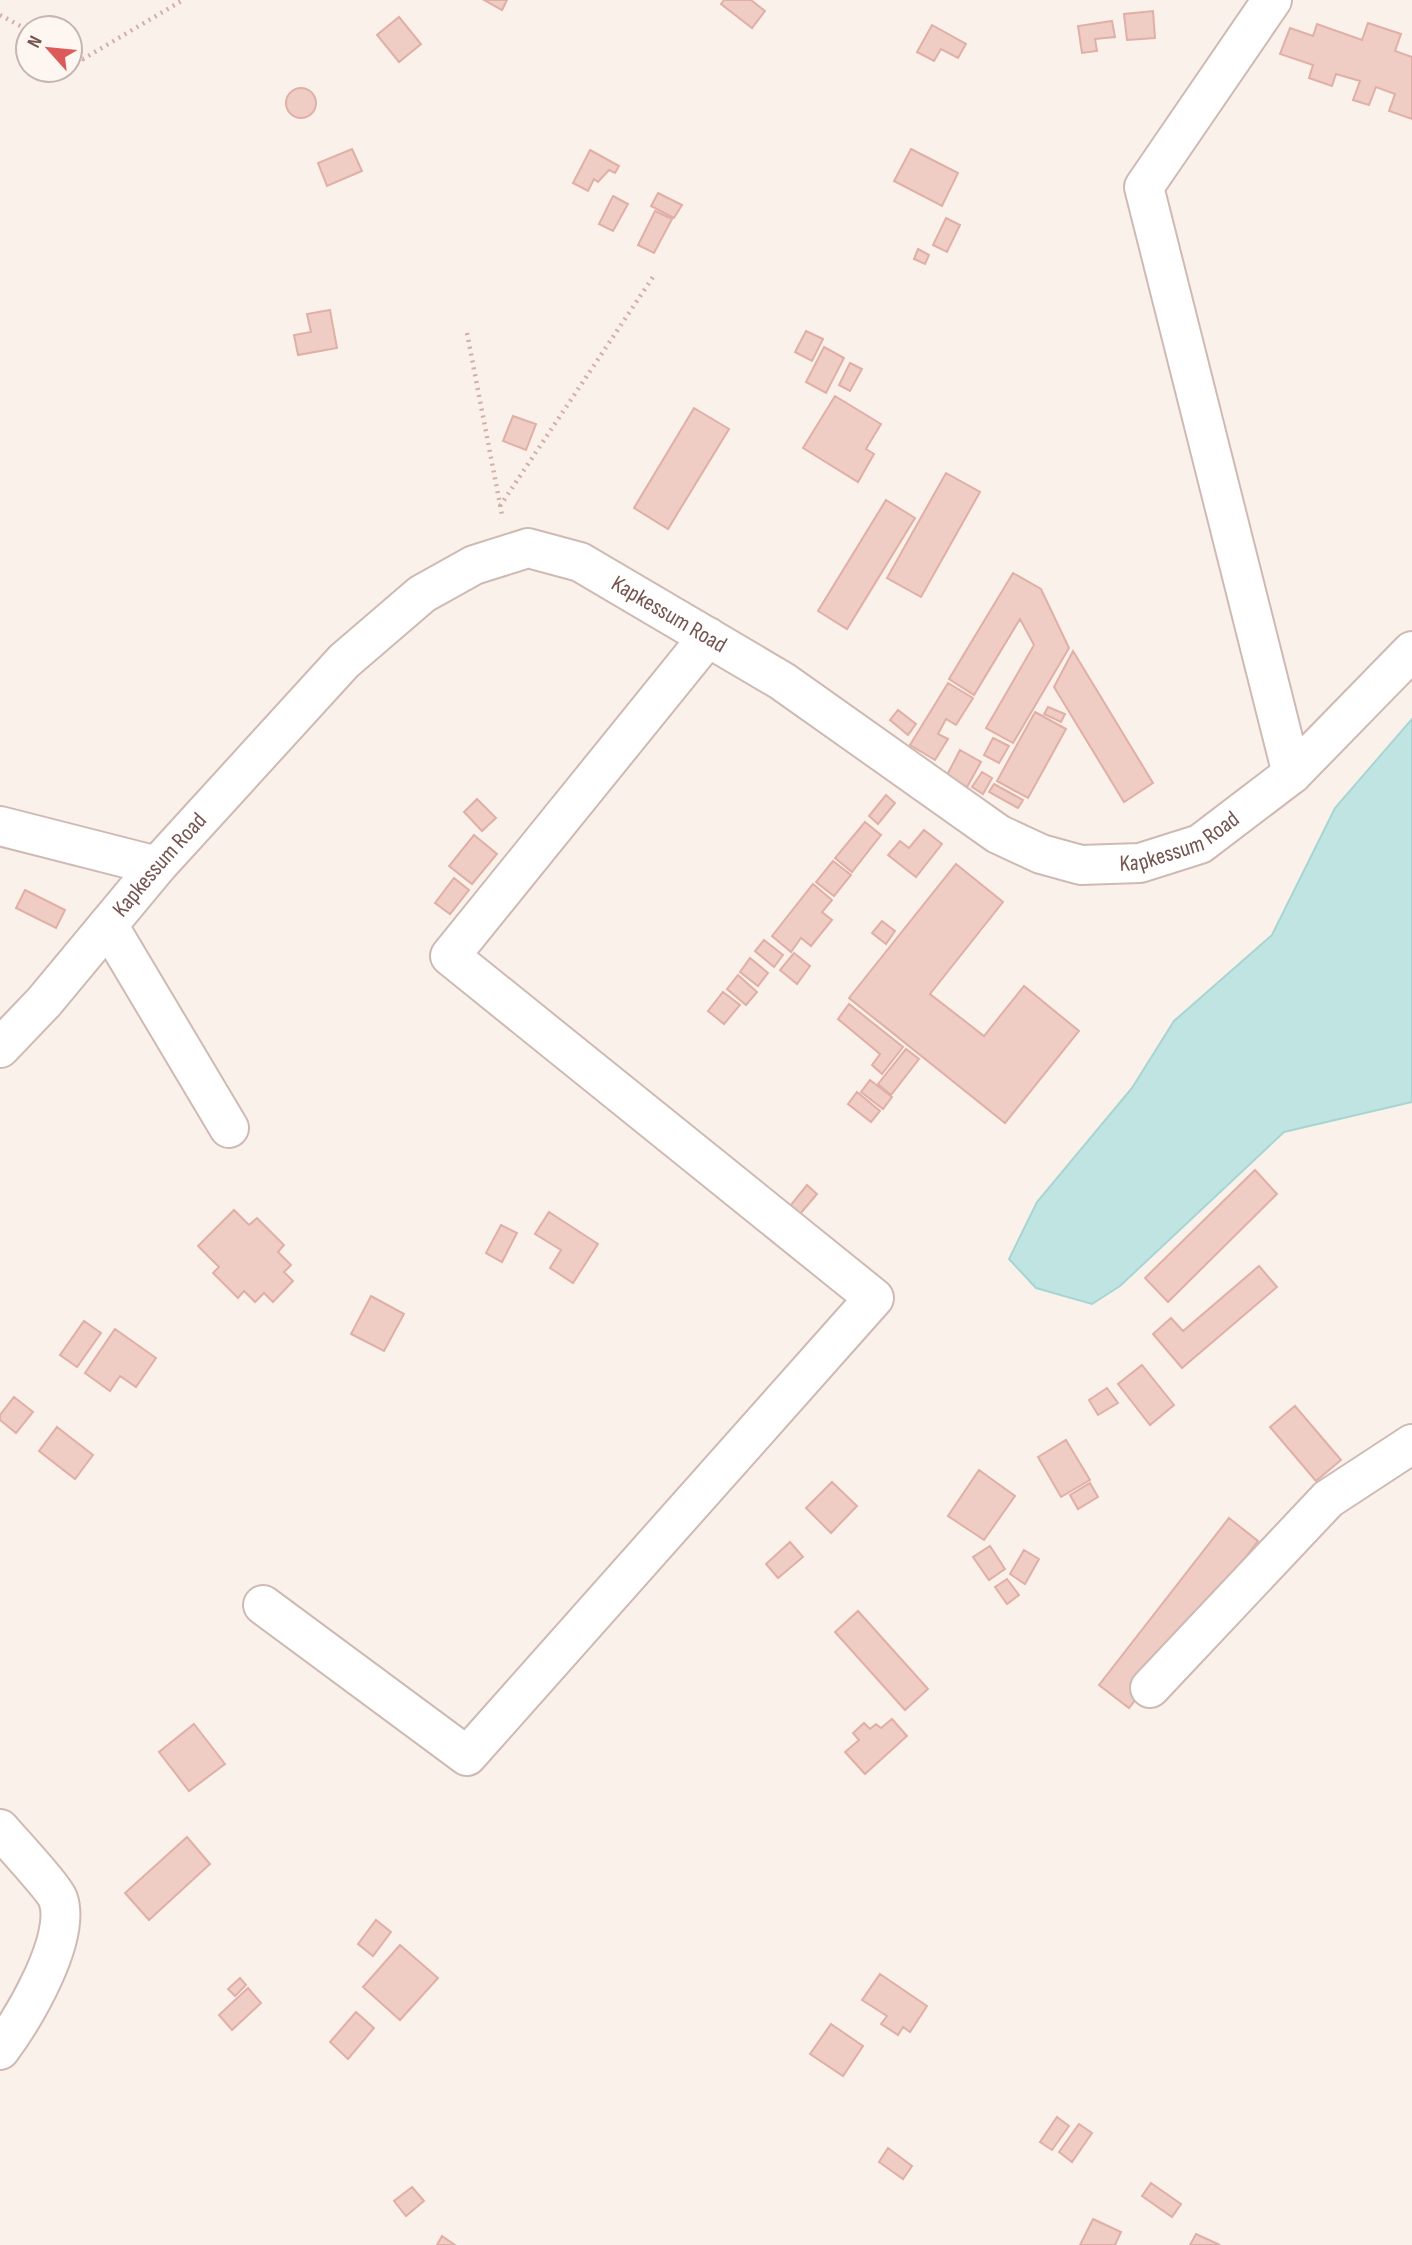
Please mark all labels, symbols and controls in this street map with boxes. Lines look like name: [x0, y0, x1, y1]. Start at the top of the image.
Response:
north arrow: [14, 14, 84, 84]
text: N: [23, 32, 48, 52]
street label: Kapkessum Road: [606, 570, 732, 659]
street label: Kapkessum Road: [1119, 805, 1245, 878]
street label: Kapkessum Road: [107, 807, 213, 923]

